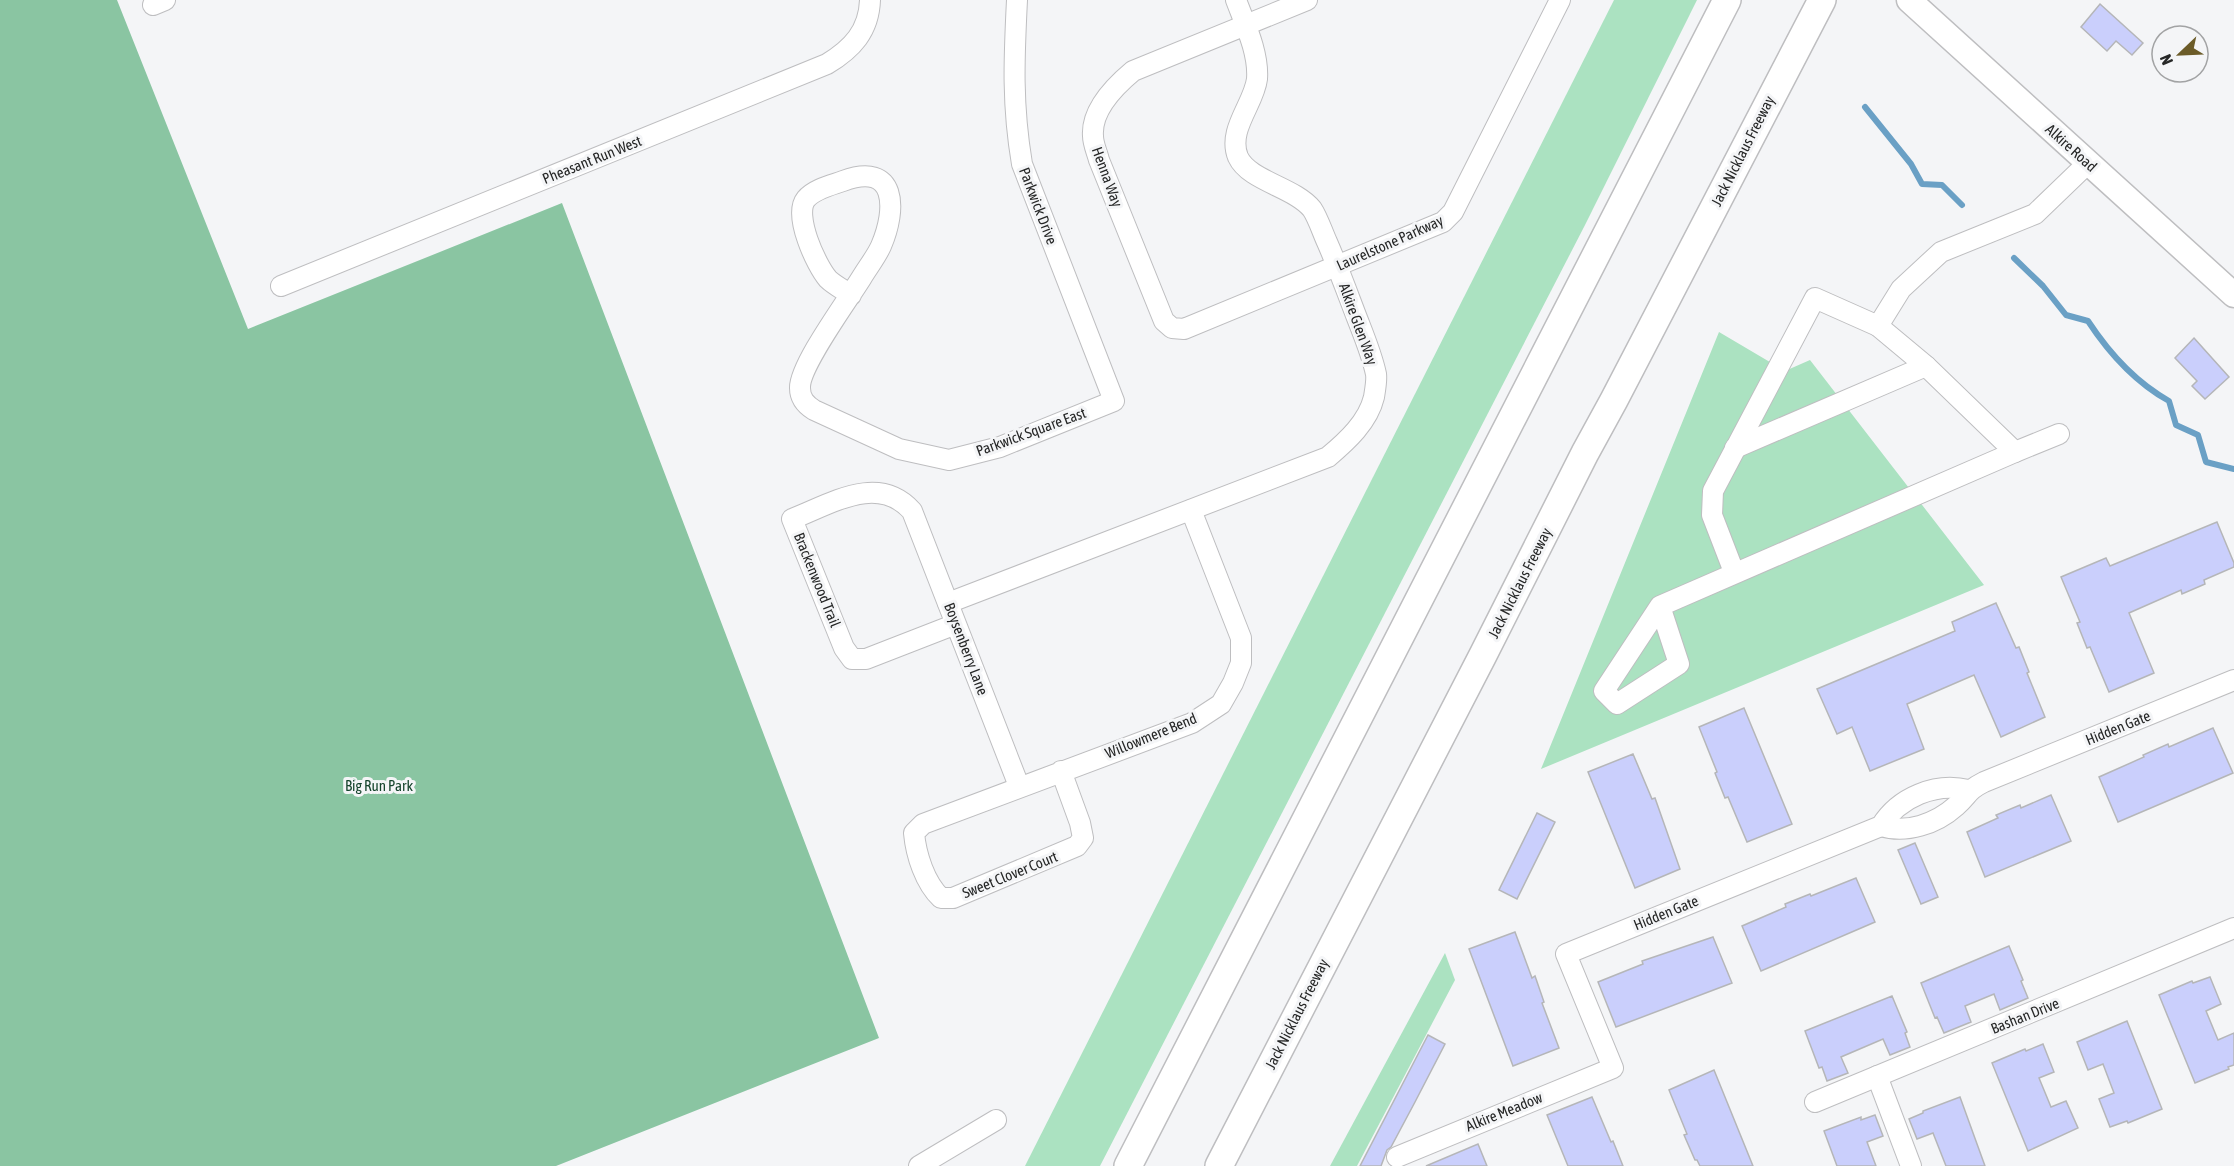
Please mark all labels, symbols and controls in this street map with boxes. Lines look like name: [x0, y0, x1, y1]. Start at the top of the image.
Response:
north arrow: [2150, 24, 2210, 84]
text: N: [2156, 52, 2176, 68]
street label: Jack Nicklaus Freeway: [1707, 93, 1778, 209]
street label: Alkire Road: [2042, 120, 2100, 175]
street label: Pheasant Run West: [540, 132, 644, 187]
street label: Henna Way: [1089, 144, 1126, 209]
street label: Parkwick Drive: [1016, 165, 1061, 247]
street label: Laurelstone Parkway: [1334, 211, 1446, 274]
street label: Alkire Glen Way: [1336, 281, 1381, 367]
street label: Parkwick Square East: [974, 404, 1088, 459]
street label: Jack Nicklaus Freeway: [1484, 525, 1555, 641]
street label: Brackenwood Trail: [791, 530, 844, 630]
street label: Boysenberry Lane: [941, 600, 992, 698]
street label: Hidden Gate: [2083, 707, 2153, 748]
street label: Willowmere Bend: [1103, 709, 1199, 762]
park label: Big Run Park: [345, 777, 413, 794]
street label: Sweet Clover Court: [960, 848, 1060, 901]
street label: Hidden Gate: [1631, 892, 1701, 933]
street label: Jack Nicklaus Freeway: [1261, 956, 1332, 1072]
street label: Bashan Drive: [1988, 994, 2062, 1037]
street label: Alkire Meadow: [1463, 1088, 1545, 1135]

